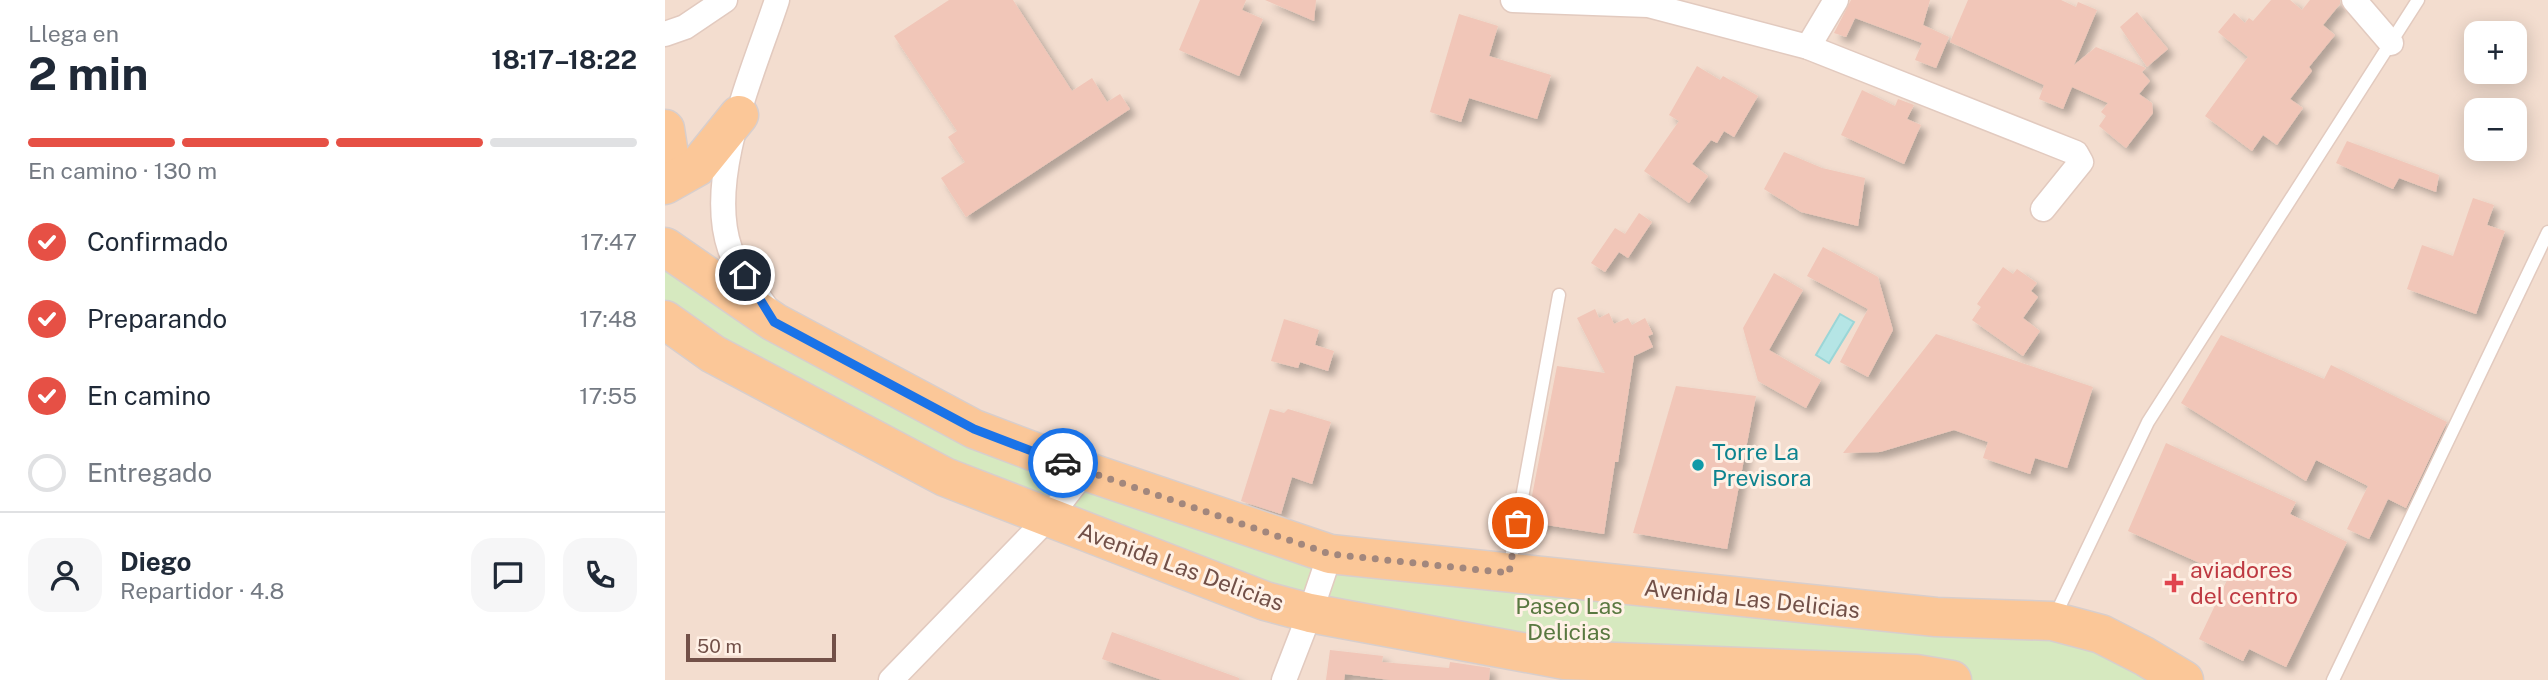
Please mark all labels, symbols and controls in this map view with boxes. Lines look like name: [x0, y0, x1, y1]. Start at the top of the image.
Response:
text: Llega en: [28, 20, 119, 47]
map controls: [2464, 21, 2527, 161]
button: +: [2464, 21, 2527, 84]
text: 18:17–18:22: [491, 44, 637, 75]
text: 2 min: [28, 46, 148, 100]
button: −: [2464, 98, 2527, 161]
text: En camino · 130 m: [28, 157, 217, 184]
icon: check: [28, 223, 66, 261]
text: Confirmado: [87, 226, 228, 257]
text: 17:47: [581, 228, 637, 255]
pin: [715, 245, 775, 305]
icon: home: [726, 256, 764, 294]
icon: check: [28, 300, 66, 338]
text: Preparando: [87, 303, 227, 334]
text: 17:48: [579, 305, 637, 332]
icon: check: [28, 377, 66, 415]
text: En camino: [87, 380, 211, 411]
text: 17:55: [579, 382, 637, 409]
courier: [1028, 428, 1098, 498]
place label: Torre La Previsora: [1712, 438, 1811, 491]
icon: car: [1044, 444, 1082, 482]
text: Entregado: [87, 457, 212, 488]
marker: Torre La Previsora: [1690, 457, 1706, 473]
pin: [1488, 493, 1548, 553]
icon: bag: [1499, 504, 1537, 542]
street label: Avenida Las Delicias: [1075, 517, 1288, 616]
button: person: [28, 538, 102, 612]
button: chat: [471, 538, 545, 612]
button: phone: [563, 538, 637, 612]
text: Diego: [120, 546, 191, 577]
place label: aviadores del centro: [2190, 556, 2298, 609]
marker: aviadores del centro: [2164, 573, 2184, 593]
street label: Avenida Las Delicias: [1643, 574, 1861, 623]
text: Repartidor · 4.8: [120, 577, 284, 604]
park label: Paseo Las Delicias: [1515, 592, 1623, 645]
scale bar: [686, 631, 837, 663]
text: 50 m: [697, 635, 742, 657]

